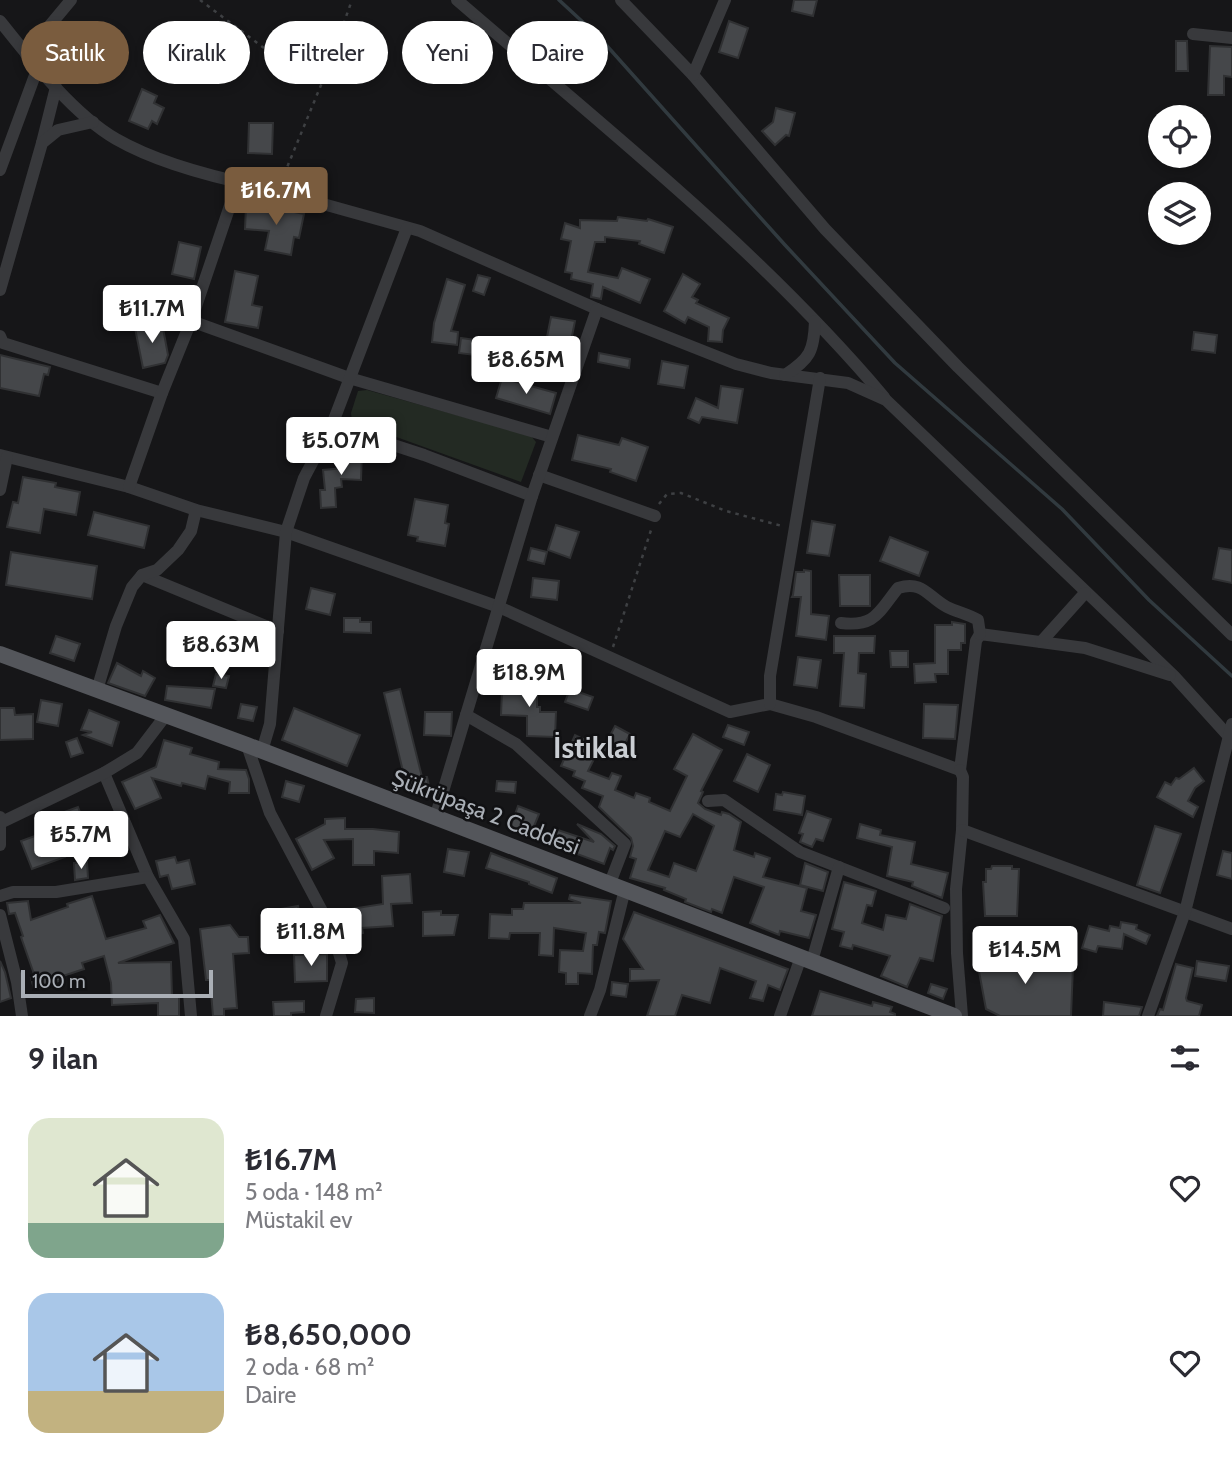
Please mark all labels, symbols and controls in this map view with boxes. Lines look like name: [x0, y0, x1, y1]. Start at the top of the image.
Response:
chip: Satılık: [21, 21, 129, 84]
chip: Kiralık: [143, 21, 250, 84]
chip: Filtreler: [264, 21, 388, 84]
chip: Yeni: [402, 21, 493, 84]
chip: Daire: [507, 21, 608, 84]
map controls: [1148, 105, 1211, 245]
button: locate: [1148, 105, 1211, 168]
pin: ₺16.7M: [219, 168, 333, 227]
text: ₺16.7M: [241, 176, 311, 204]
button: layers: [1148, 182, 1211, 245]
pin: ₺11.7M: [95, 286, 209, 345]
text: ₺11.7M: [119, 294, 185, 322]
pin: ₺8.65M: [469, 336, 583, 396]
text: ₺8.65M: [487, 345, 565, 373]
pin: ₺5.07M: [284, 418, 398, 477]
text: ₺5.07M: [302, 426, 380, 454]
pin: ₺8.63M: [164, 622, 278, 681]
text: ₺8.63M: [182, 630, 260, 658]
pin: ₺18.9M: [472, 650, 586, 709]
text: ₺18.9M: [493, 658, 565, 686]
district label: İstiklal: [553, 729, 637, 766]
street label: Şükrüpaşa 2 Caddesi: [388, 763, 584, 861]
pin: ₺5.7M: [32, 812, 130, 871]
text: ₺5.7M: [50, 820, 112, 848]
pin: ₺11.8M: [254, 908, 368, 968]
text: ₺11.8M: [277, 917, 345, 945]
pin: ₺14.5M: [968, 926, 1082, 986]
text: ₺14.5M: [988, 935, 1062, 963]
scale bar: [21, 967, 214, 999]
text: 100 m: [32, 970, 86, 993]
icon: filters: [1166, 1039, 1204, 1077]
text: 9 ilan: [28, 1040, 98, 1077]
text: ₺16.7M: [245, 1141, 337, 1178]
icon: home: [84, 1146, 168, 1230]
icon: heart: [1166, 1169, 1204, 1207]
text: 5 oda · 148 m²: [245, 1178, 383, 1206]
text: Müstakil ev: [245, 1206, 353, 1234]
text: ₺8,650,000: [245, 1316, 412, 1353]
icon: home: [84, 1321, 168, 1405]
icon: heart: [1166, 1344, 1204, 1382]
text: 2 oda · 68 m²: [245, 1353, 375, 1381]
text: Daire: [245, 1381, 296, 1409]

